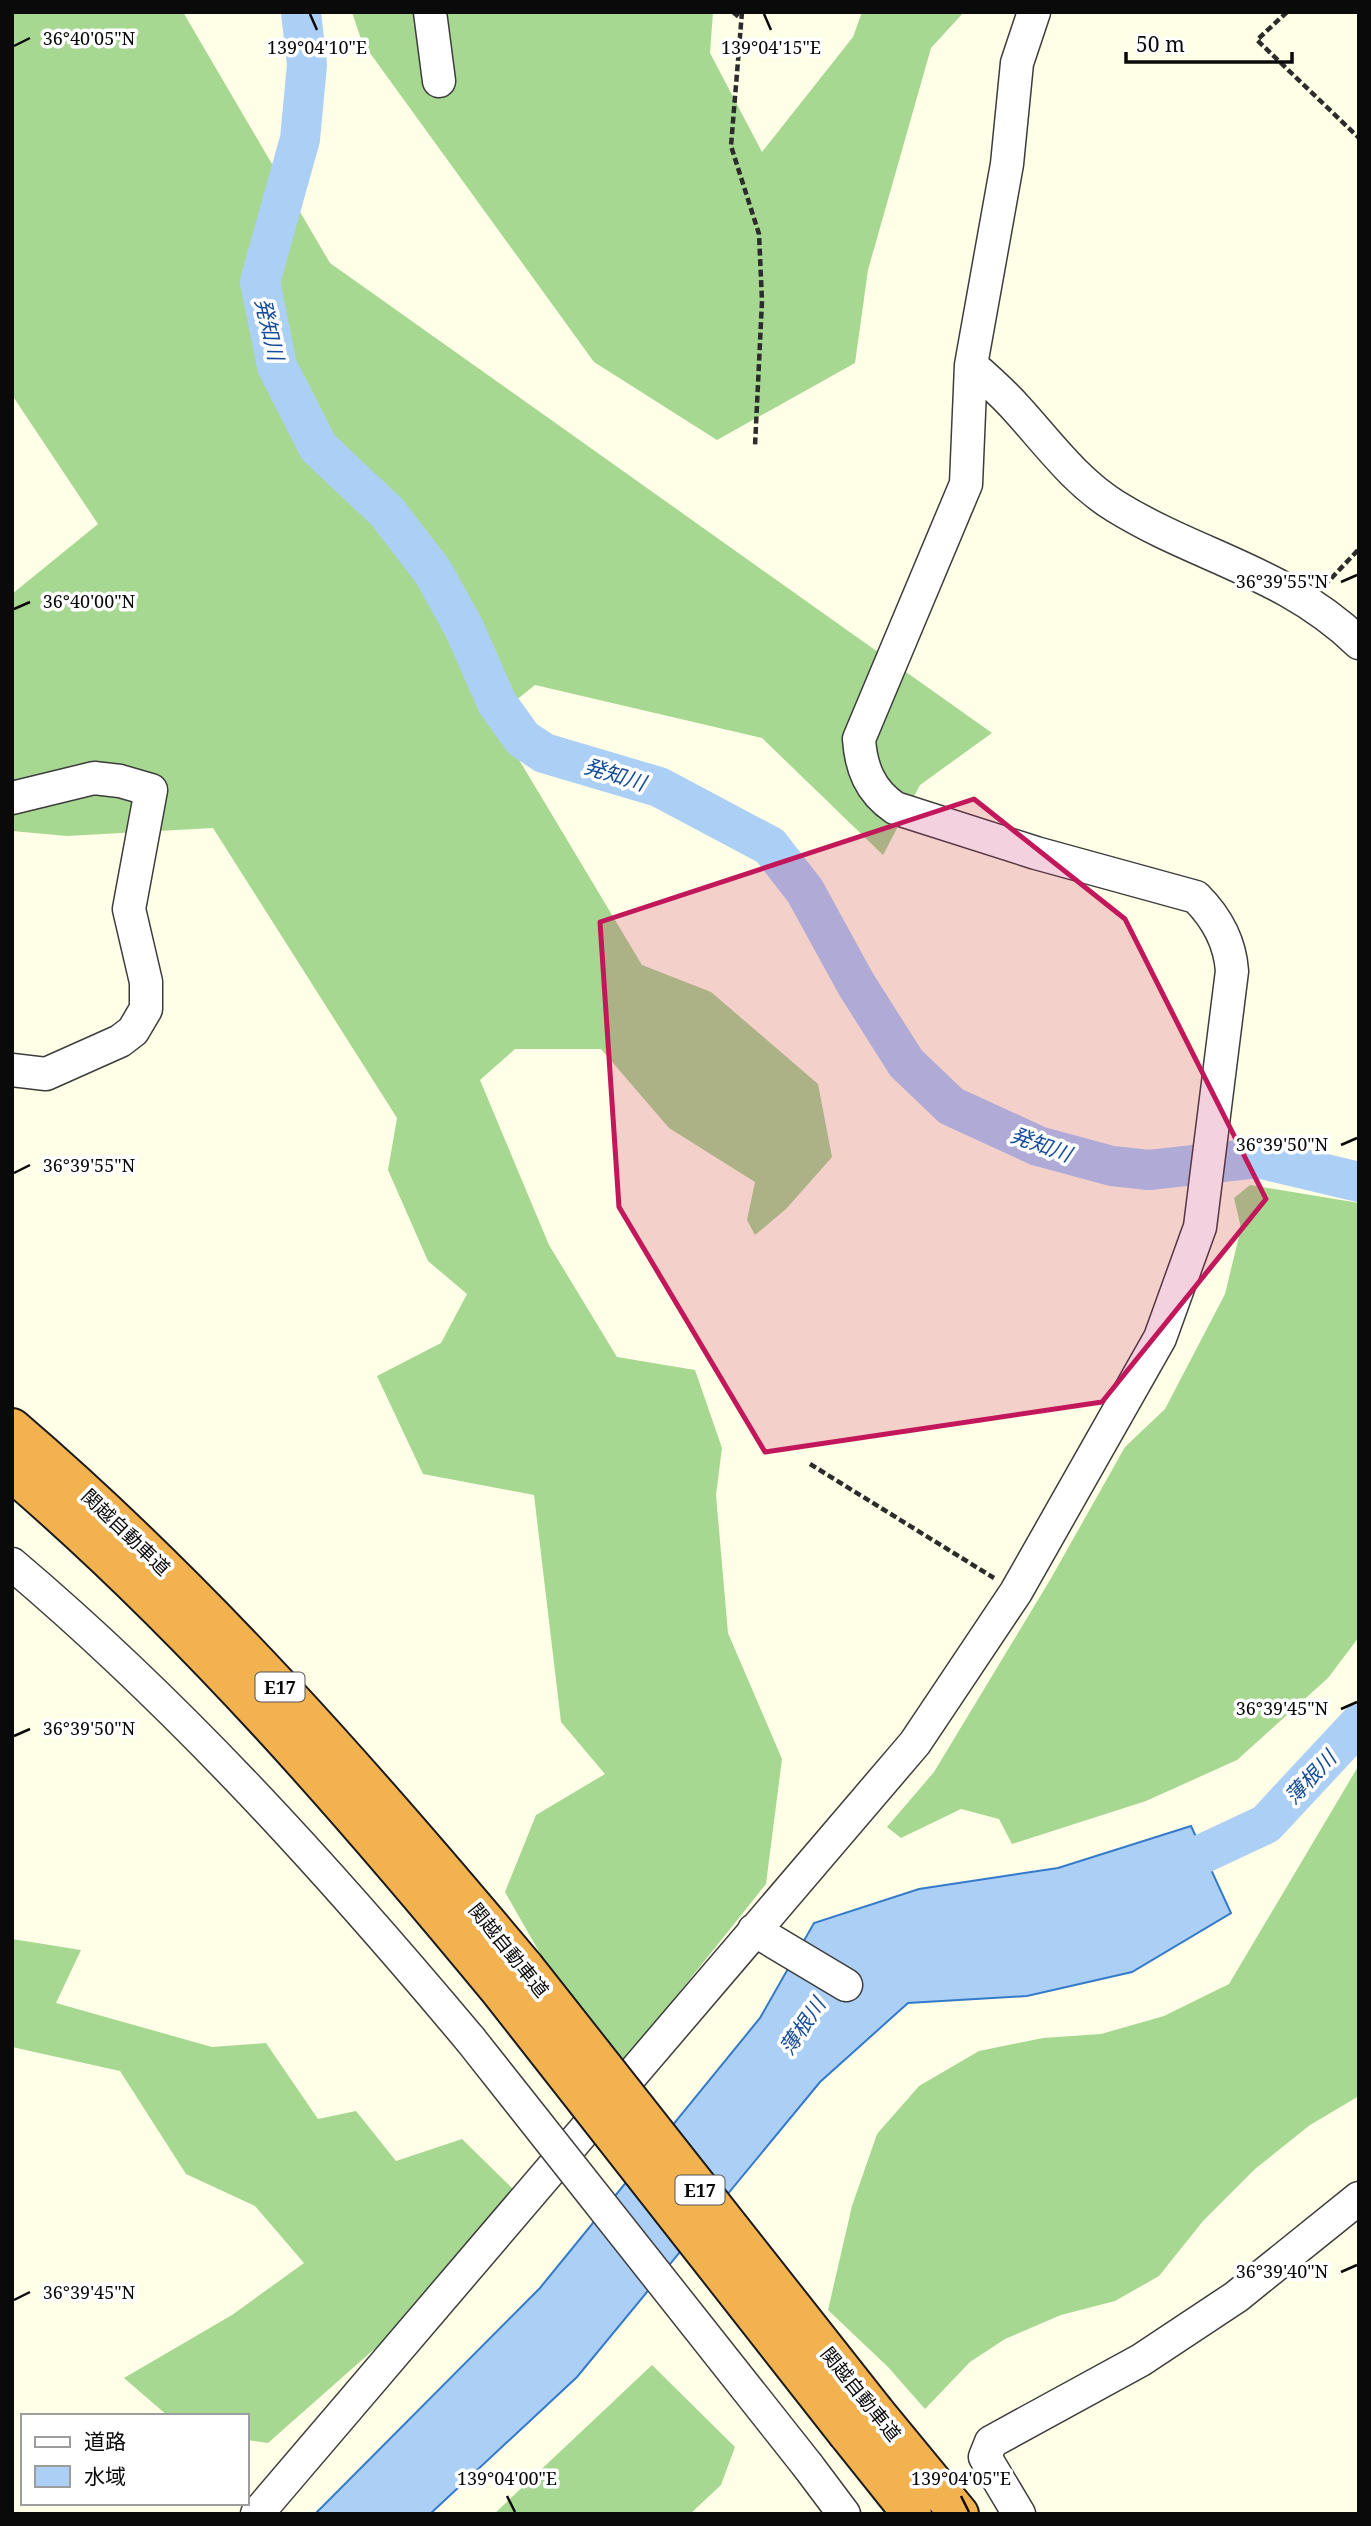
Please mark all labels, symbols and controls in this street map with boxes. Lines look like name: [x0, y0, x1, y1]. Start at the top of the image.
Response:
scale bar: [1126, 21, 1292, 65]
text: 36°40'05"N: [43, 26, 136, 50]
text: 50 m: [1136, 30, 1185, 58]
text: 139°04'10"E: [267, 35, 367, 59]
text: 139°04'15"E: [721, 35, 821, 59]
water label: 発知川: [249, 295, 291, 365]
text: 36°39'55"N: [1236, 569, 1329, 593]
text: 36°40'00"N: [43, 589, 136, 613]
water label: 発知川: [581, 751, 651, 797]
water label: 発知川: [1007, 1120, 1077, 1169]
text: 36°39'50"N: [1236, 1132, 1329, 1156]
text: 36°39'55"N: [43, 1153, 136, 1177]
street label: 関越自動車道: [76, 1483, 176, 1581]
road number: E17: [256, 1672, 304, 1702]
text: 36°39'45"N: [1236, 1696, 1329, 1720]
text: 36°39'50"N: [43, 1716, 136, 1740]
water label: 薄根川: [1278, 1743, 1343, 1810]
street label: 関越自動車道: [463, 1898, 555, 2002]
water label: 薄根川: [773, 1990, 832, 2060]
road number: E17: [676, 2176, 724, 2204]
text: 36°39'40"N: [1236, 2259, 1329, 2283]
text: 36°39'45"N: [43, 2280, 136, 2304]
street label: 関越自動車道: [815, 2342, 907, 2446]
legend: [21, 2414, 248, 2505]
text: 道路: [84, 2427, 126, 2455]
text: 水域: [84, 2462, 126, 2490]
text: 139°04'00"E: [457, 2466, 557, 2490]
text: 139°04'05"E: [911, 2466, 1011, 2490]

